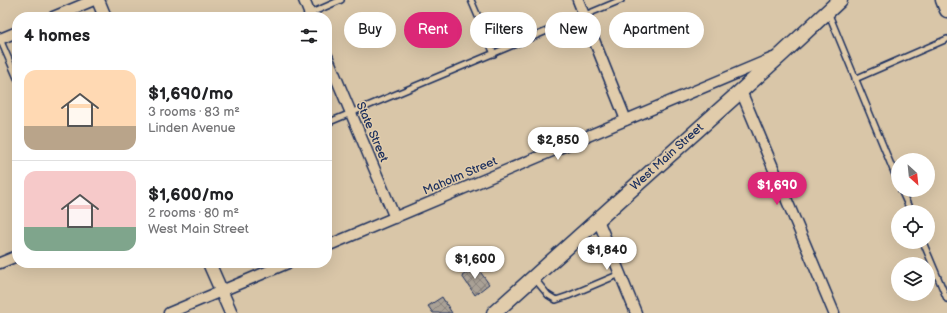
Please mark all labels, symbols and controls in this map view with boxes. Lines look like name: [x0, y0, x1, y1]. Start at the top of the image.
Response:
chip: Buy: [344, 12, 396, 48]
chip: Rent: [404, 12, 462, 48]
chip: Filters: [470, 12, 537, 48]
chip: New: [545, 12, 601, 48]
chip: Apartment: [609, 12, 704, 48]
icon: filters: [298, 25, 320, 47]
text: 4 homes: [24, 26, 90, 46]
text: $1,690/mo: [148, 84, 233, 104]
icon: home: [56, 86, 104, 134]
street label: State Street: [353, 100, 391, 165]
text: 3 rooms · 83 m²: [148, 104, 240, 120]
text: Linden Avenue: [148, 120, 235, 136]
street label: West Main Street: [627, 120, 707, 194]
pin: $2,850: [525, 127, 591, 161]
text: $2,850: [537, 132, 579, 148]
north arrow: [891, 153, 935, 197]
map controls: [891, 153, 935, 301]
street label: Maholm Street: [421, 154, 500, 198]
pin: $1,690: [744, 172, 810, 206]
text: $1,690: [757, 177, 797, 193]
text: $1,600/mo: [148, 185, 234, 205]
icon: home: [56, 187, 104, 235]
text: 2 rooms · 80 m²: [148, 205, 239, 221]
button: locate: [891, 205, 935, 249]
text: West Main Street: [148, 221, 249, 237]
pin: $1,840: [574, 237, 640, 271]
text: $1,840: [587, 242, 627, 258]
pin: $1,600: [442, 246, 508, 280]
text: $1,600: [454, 251, 496, 267]
button: layers: [891, 257, 935, 301]

